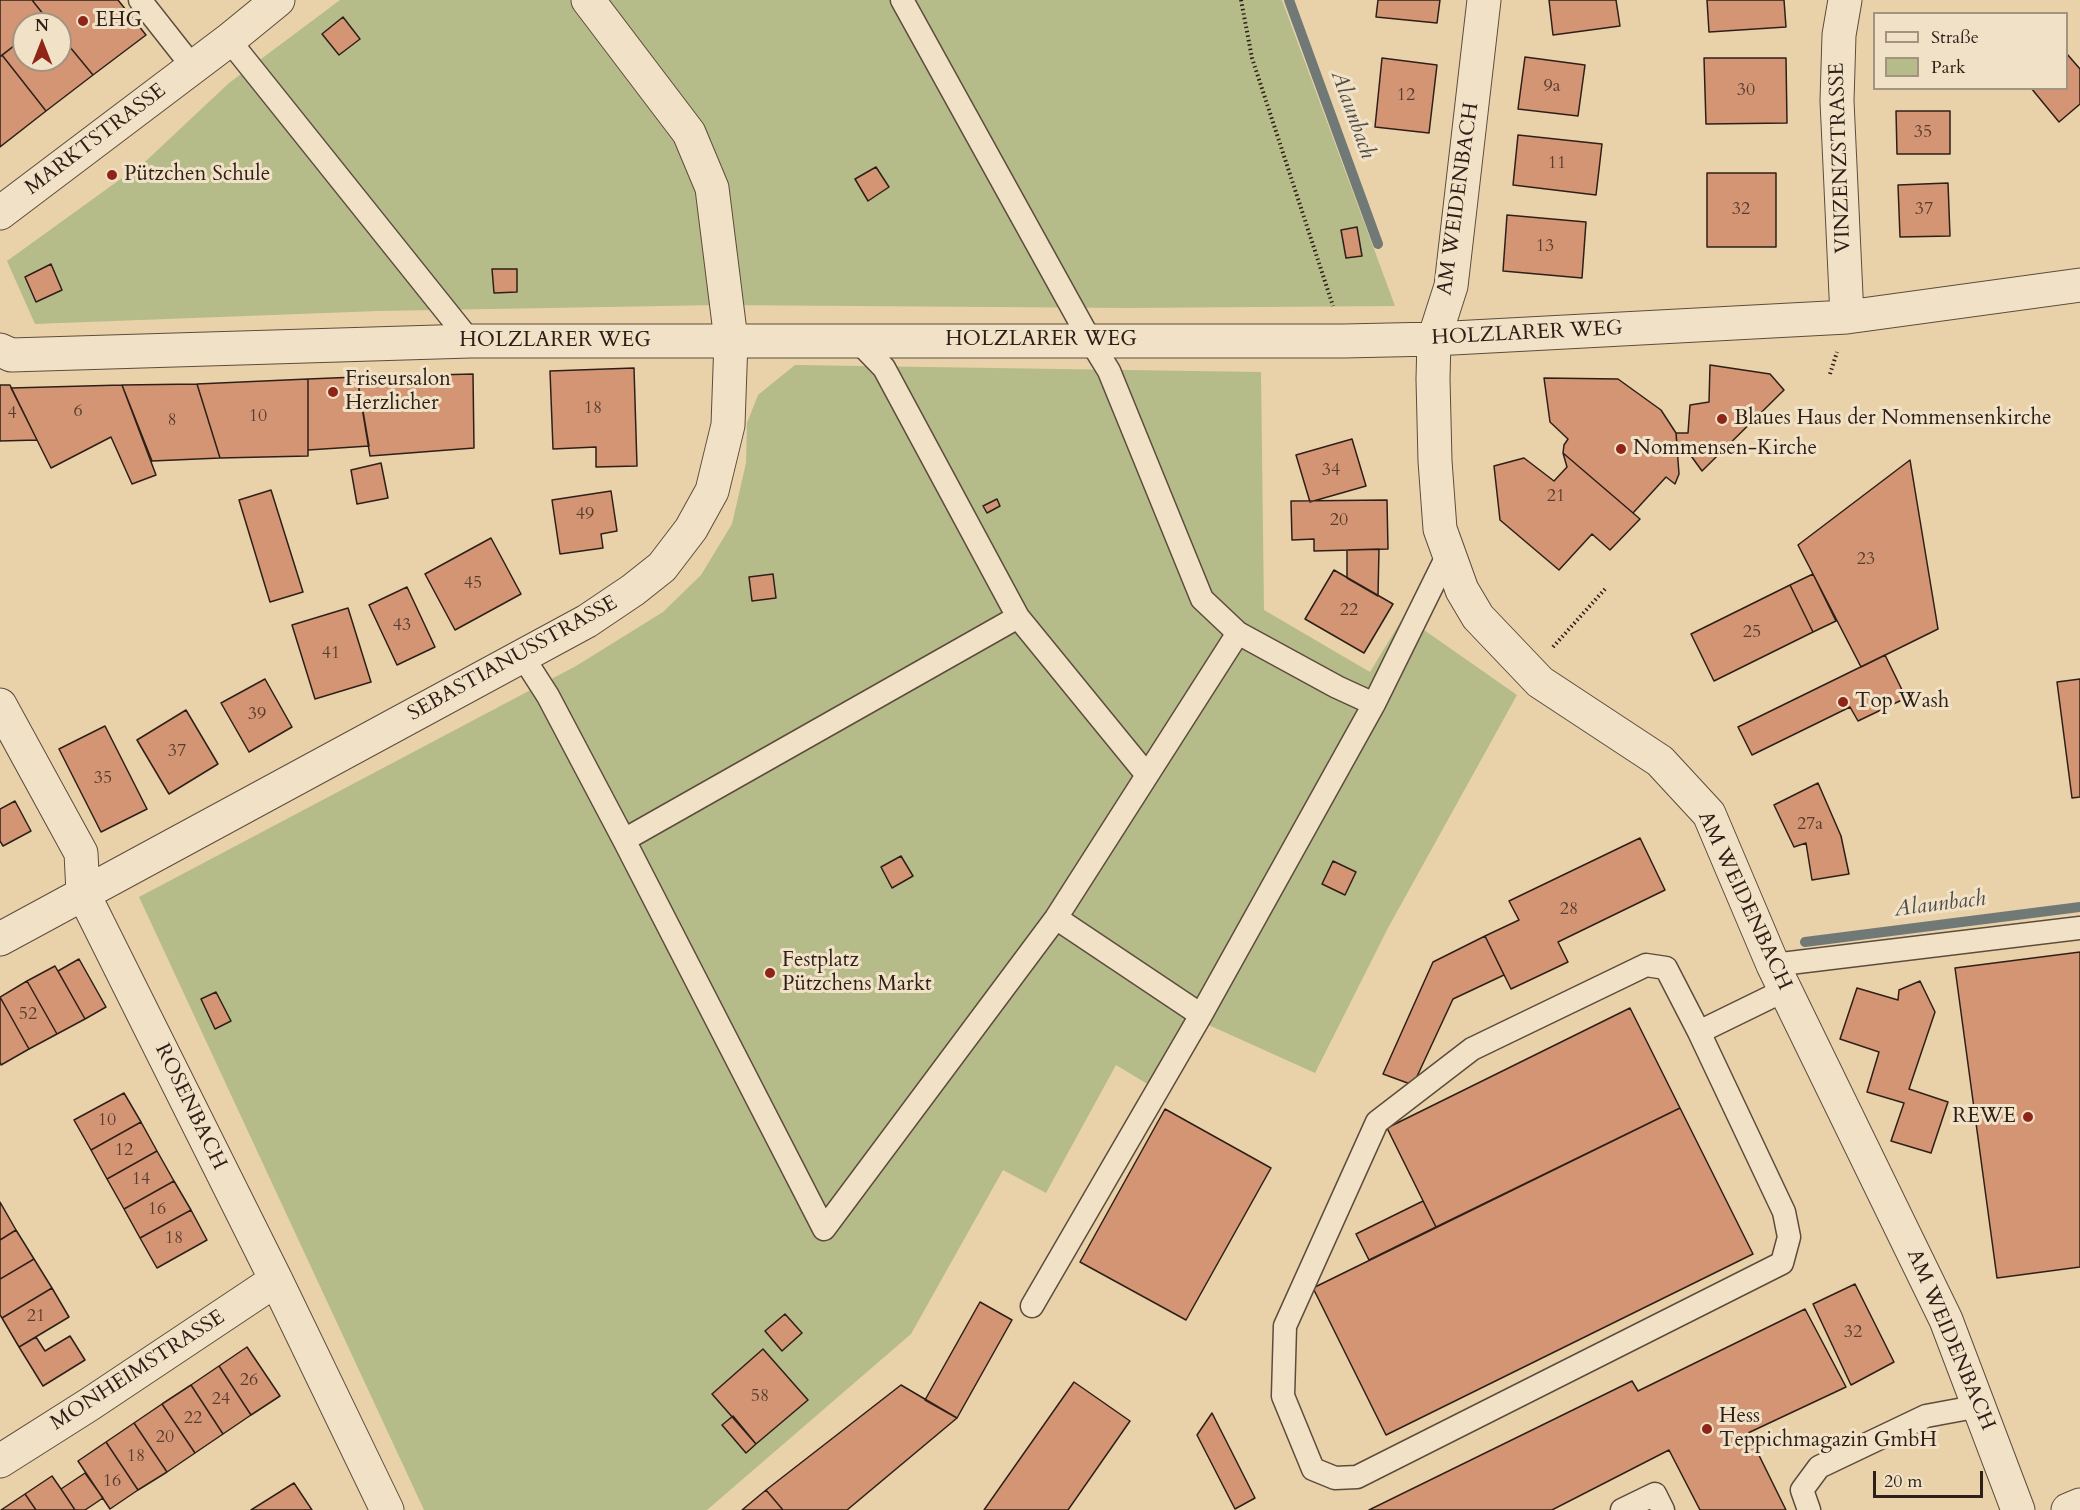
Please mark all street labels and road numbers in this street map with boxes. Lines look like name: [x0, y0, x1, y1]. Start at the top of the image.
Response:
street label: VINZENZSTRASSE: [1825, 62, 1857, 254]
street label: MARKTSTRASSE: [21, 79, 171, 201]
street label: AM WEIDENBACH: [1433, 101, 1485, 297]
street label: HOLZLARER WEG: [1431, 316, 1623, 352]
street label: HOLZLARER WEG: [945, 327, 1137, 353]
street label: HOLZLARER WEG: [459, 328, 651, 354]
street label: SEBASTIANUSSTRASSE: [404, 591, 622, 727]
street label: AM WEIDENBACH: [1691, 808, 1797, 994]
street label: ROSENBACH: [149, 1040, 231, 1174]
street label: AM WEIDENBACH: [1900, 1246, 2000, 1434]
street label: MONHEIMSTRASSE: [46, 1305, 230, 1437]

